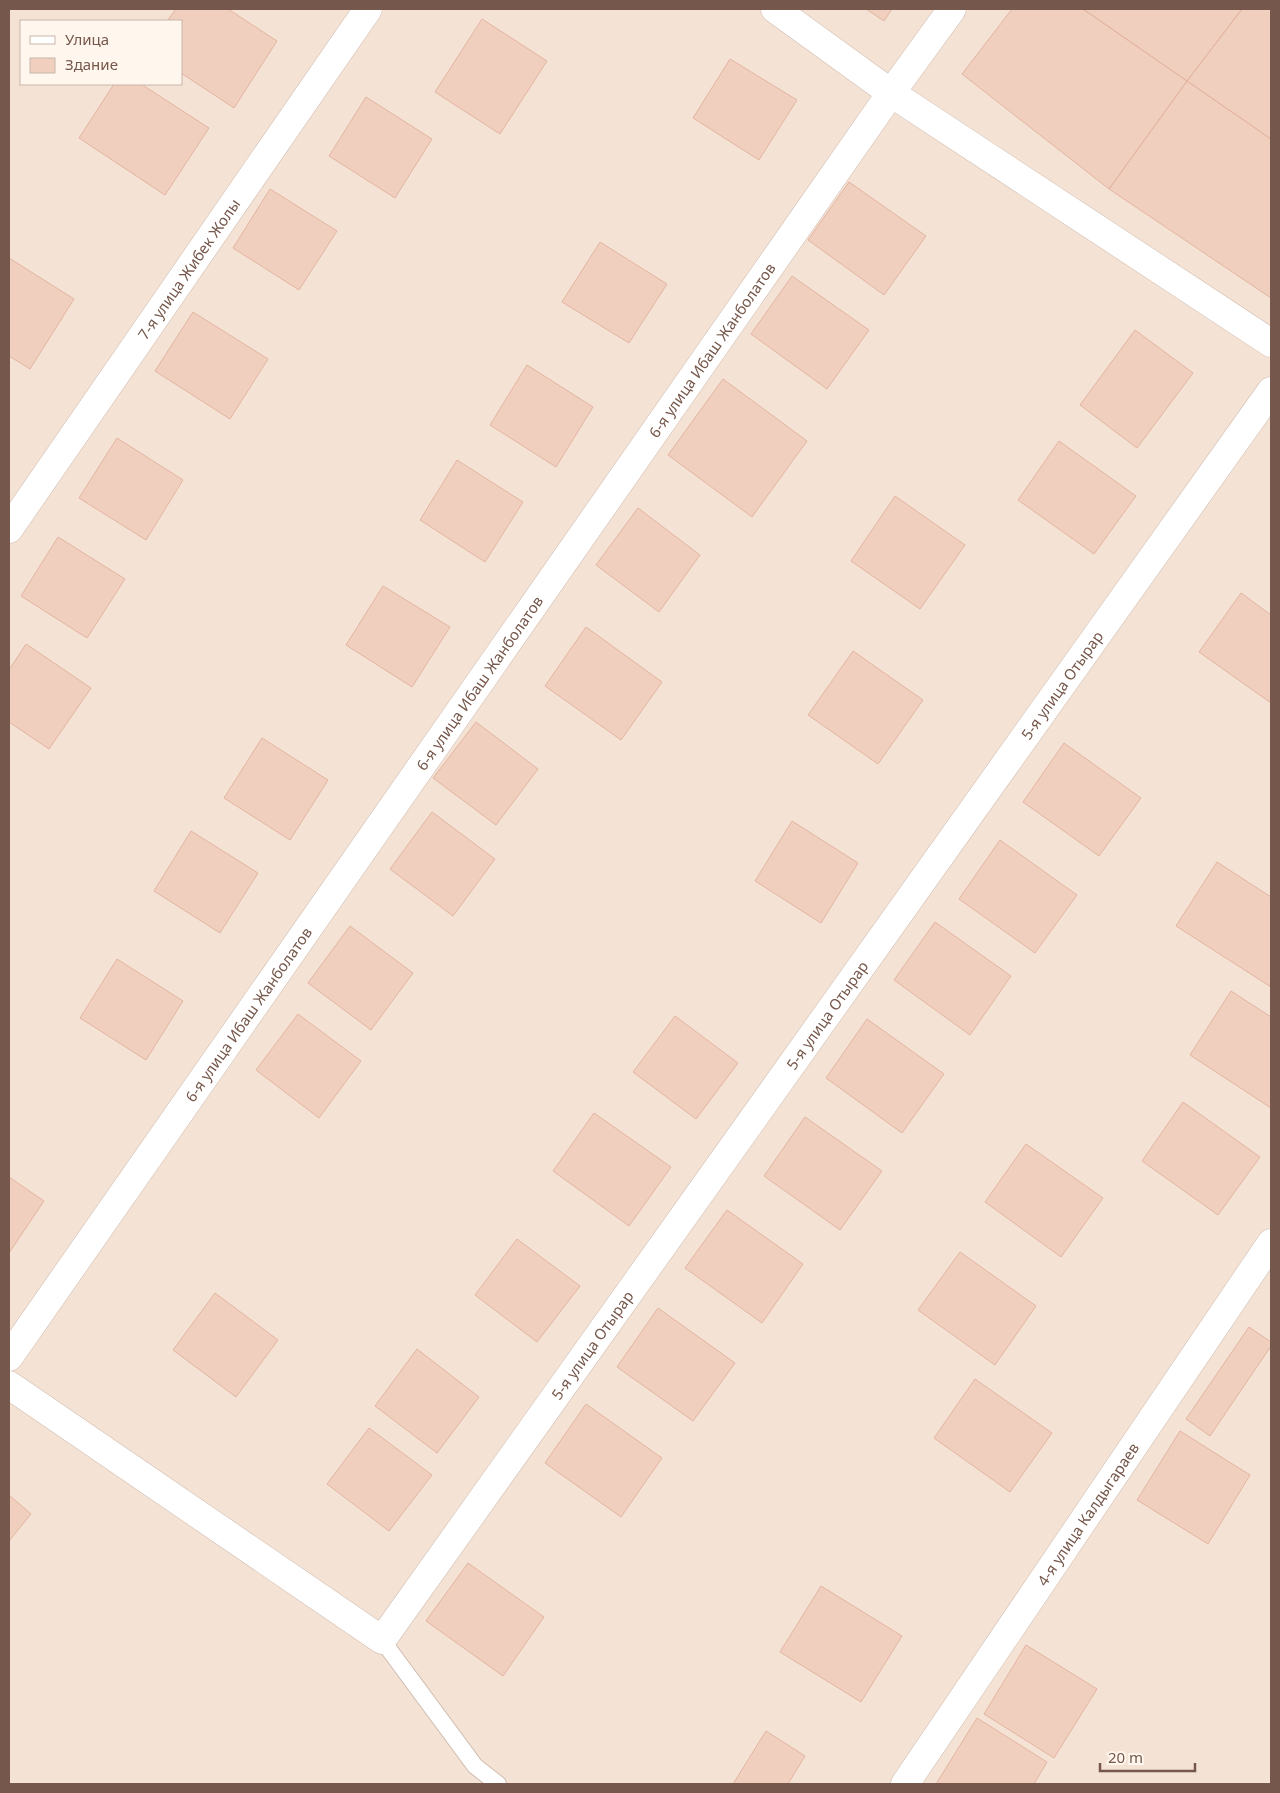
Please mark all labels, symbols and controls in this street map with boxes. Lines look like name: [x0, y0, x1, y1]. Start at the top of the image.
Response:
legend: [20, 20, 182, 85]
text: Улица: [65, 29, 109, 49]
text: Здание: [65, 54, 118, 74]
street label: 7-я улица Жибек Жолы: [133, 195, 244, 343]
street label: 6-я улица Ибаш Жанболатов: [644, 259, 780, 441]
street label: 6-я улица Ибаш Жанболатов: [412, 592, 547, 774]
street label: 5-я улица Отырар: [1016, 627, 1107, 743]
street label: 6-я улица Ибаш Жанболатов: [180, 923, 316, 1105]
street label: 5-я улица Отырар: [781, 957, 872, 1073]
street label: 5-я улица Отырар: [547, 1287, 638, 1403]
street label: 4-я улица Калдыгараев: [1032, 1439, 1143, 1589]
scale bar: [1100, 1740, 1195, 1772]
text: 20 m: [1108, 1747, 1143, 1767]

